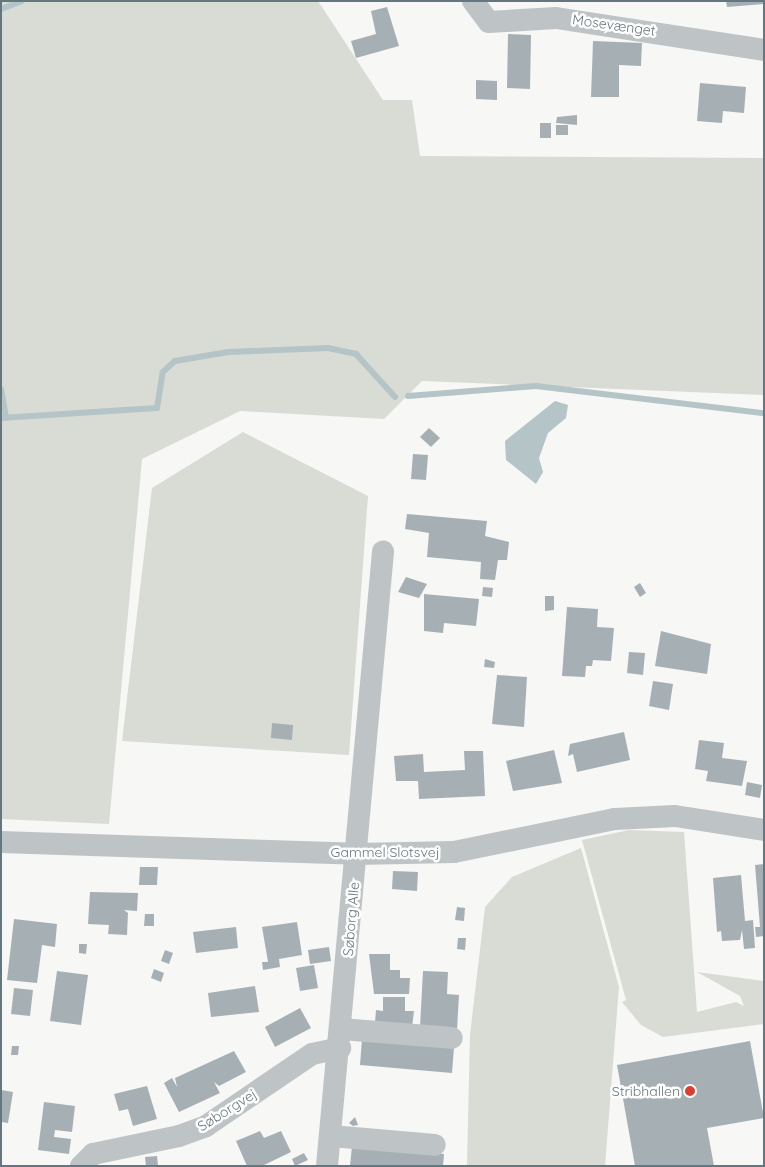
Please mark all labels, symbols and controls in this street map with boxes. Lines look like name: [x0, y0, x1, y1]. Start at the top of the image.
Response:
street label: Mosevænget: [571, 11, 657, 39]
street label: Gammel Slotsvej: [331, 844, 439, 860]
street label: Søborg Alle: [339, 881, 363, 957]
place label: Stribhallen: [612, 1083, 680, 1099]
street label: Søborgvej: [194, 1085, 260, 1135]
marker: Stribhallen: [684, 1085, 696, 1097]

